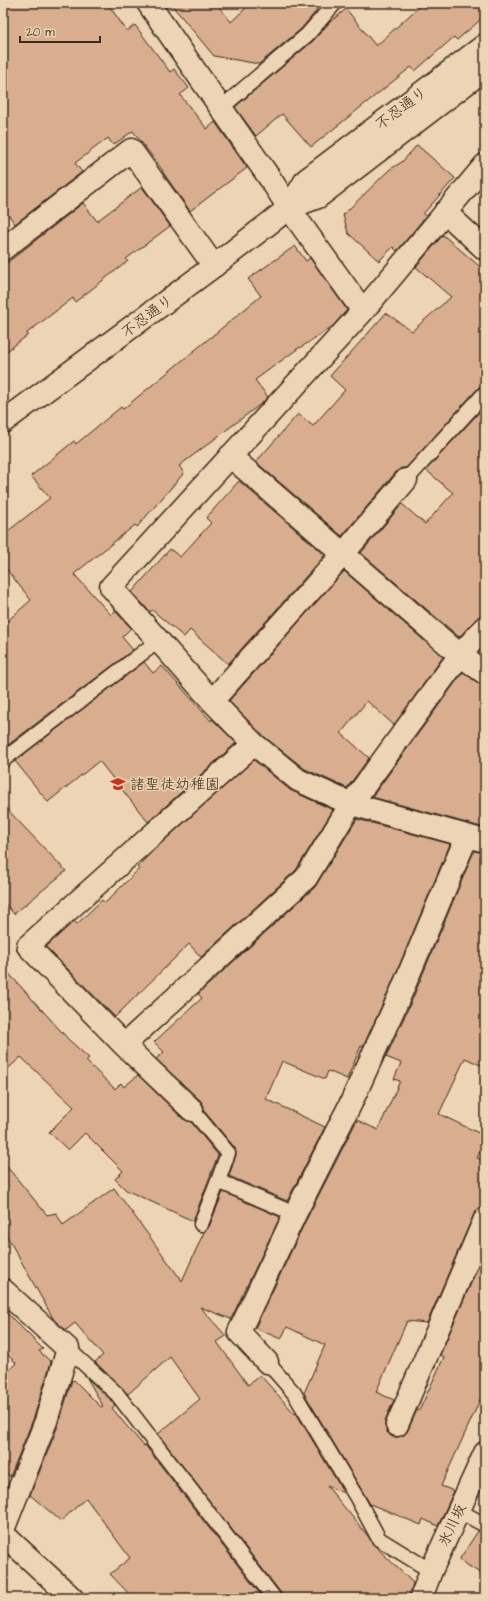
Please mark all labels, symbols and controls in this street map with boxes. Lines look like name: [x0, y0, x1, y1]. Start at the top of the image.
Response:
scale bar: [20, 18, 100, 44]
text: 20 m: [26, 24, 55, 41]
street label: 不忍通り: [371, 82, 432, 135]
street label: 不忍通り: [117, 290, 178, 343]
place label: 諸聖徒幼稚園: [130, 774, 220, 795]
school or university icon: 諸聖徒幼稚園: [109, 775, 127, 793]
street label: 氷川坂: [433, 1500, 471, 1550]

